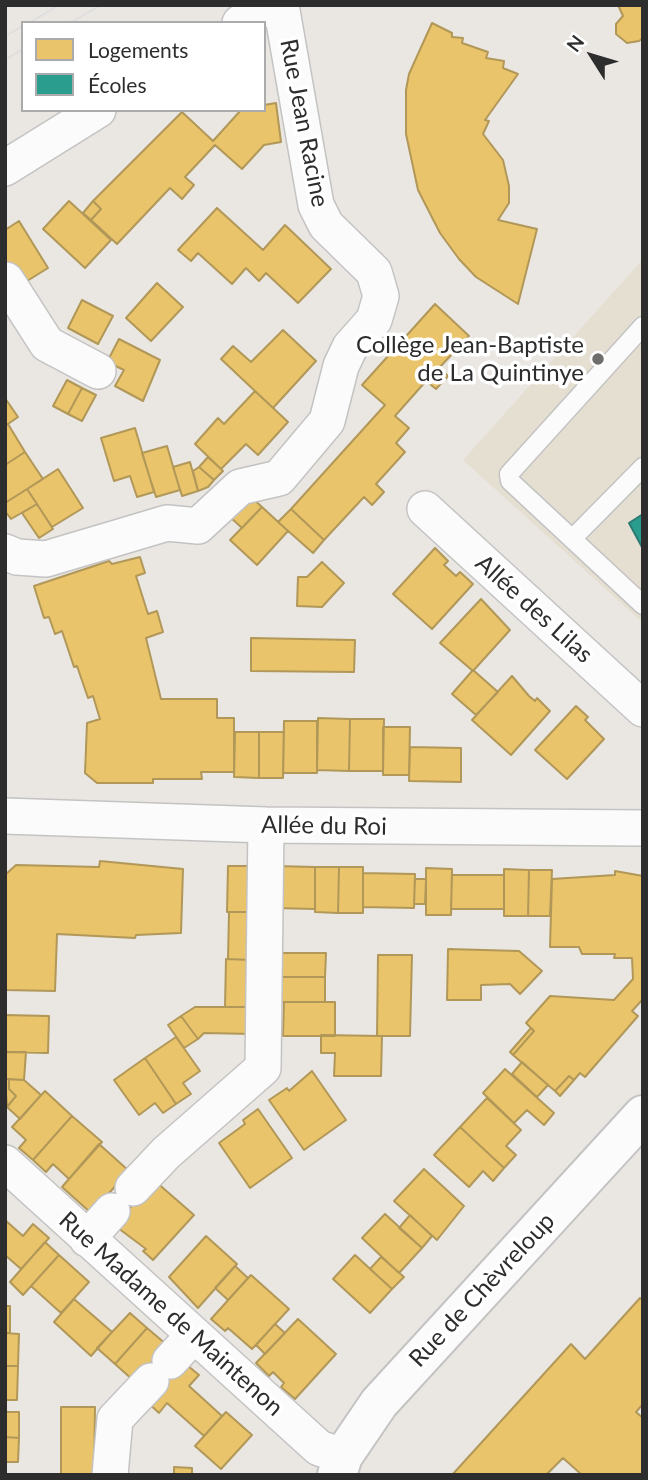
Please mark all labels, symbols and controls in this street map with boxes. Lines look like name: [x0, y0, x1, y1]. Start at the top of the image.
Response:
legend: [21, 21, 266, 112]
north arrow: [557, 21, 627, 91]
text: N: [561, 30, 588, 56]
street label: Rue Jean Racine: [274, 36, 334, 210]
text: Logements: [88, 37, 188, 62]
text: Écoles: [88, 72, 147, 97]
place label: Collège Jean-Baptiste de La Quintinye: [356, 331, 584, 387]
marker: Collège Jean-Baptiste de La Quintinye: [590, 351, 606, 367]
street label: Allée des Lilas: [469, 549, 599, 669]
street label: Allée du Roi: [261, 811, 387, 841]
street label: Rue Madame de Maintenon: [53, 1206, 289, 1422]
street label: Rue de Chèvreloup: [403, 1207, 561, 1373]

